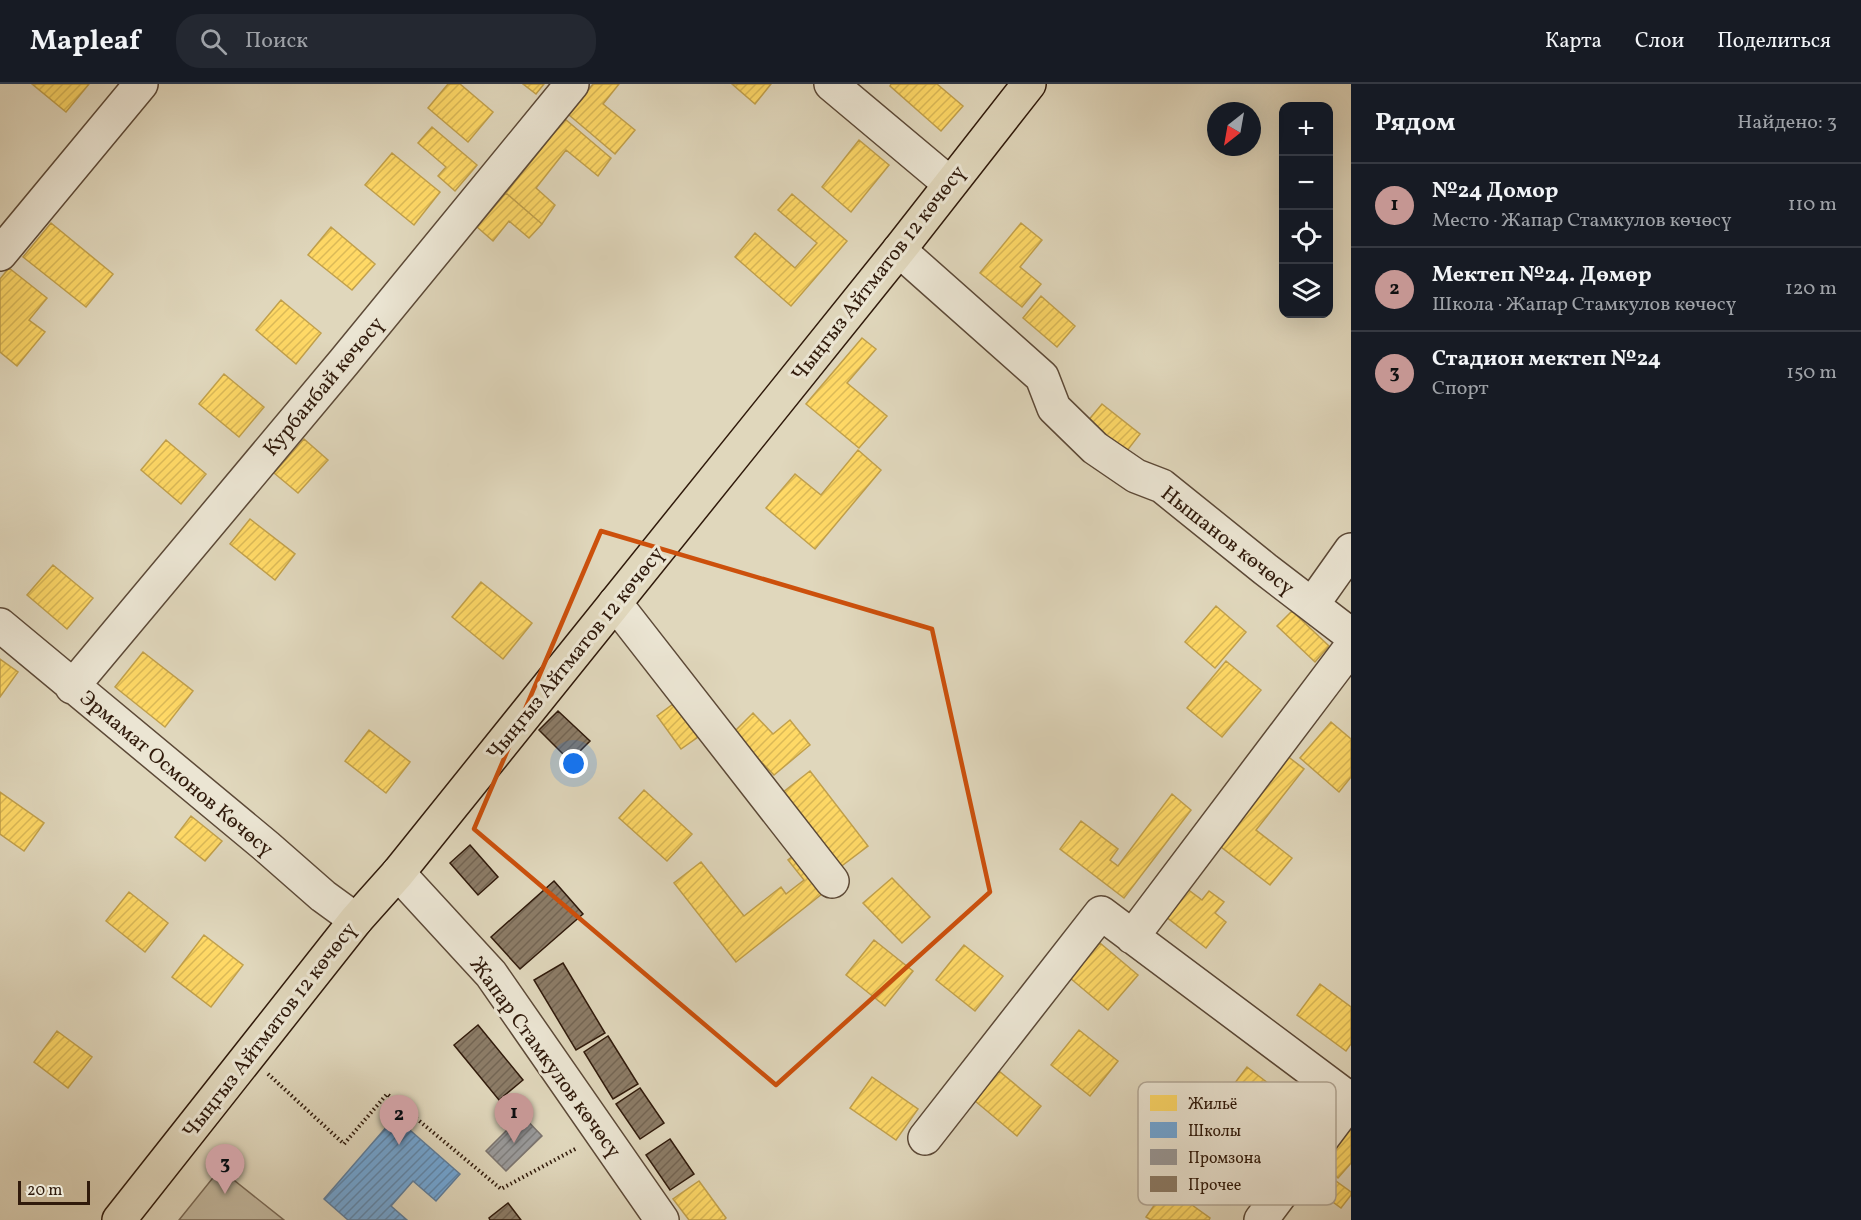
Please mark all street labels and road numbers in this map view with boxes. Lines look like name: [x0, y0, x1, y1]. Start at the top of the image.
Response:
street label: Чыңгыз Айтматов 12 көчөсү: [785, 160, 973, 388]
street label: Курбанбай көчөсү: [257, 311, 391, 463]
street label: Нышанов көчөсү: [1154, 480, 1300, 603]
street label: Чыңгыз Айтматов 12 көчөсү: [481, 541, 672, 767]
street label: Эрмамат Осмонов Көчөсү: [73, 684, 279, 864]
street label: Чыңгыз Айтматов 12 көчөсү: [176, 917, 364, 1145]
street label: Жапар Стамкулов көчөсү: [462, 952, 628, 1164]

